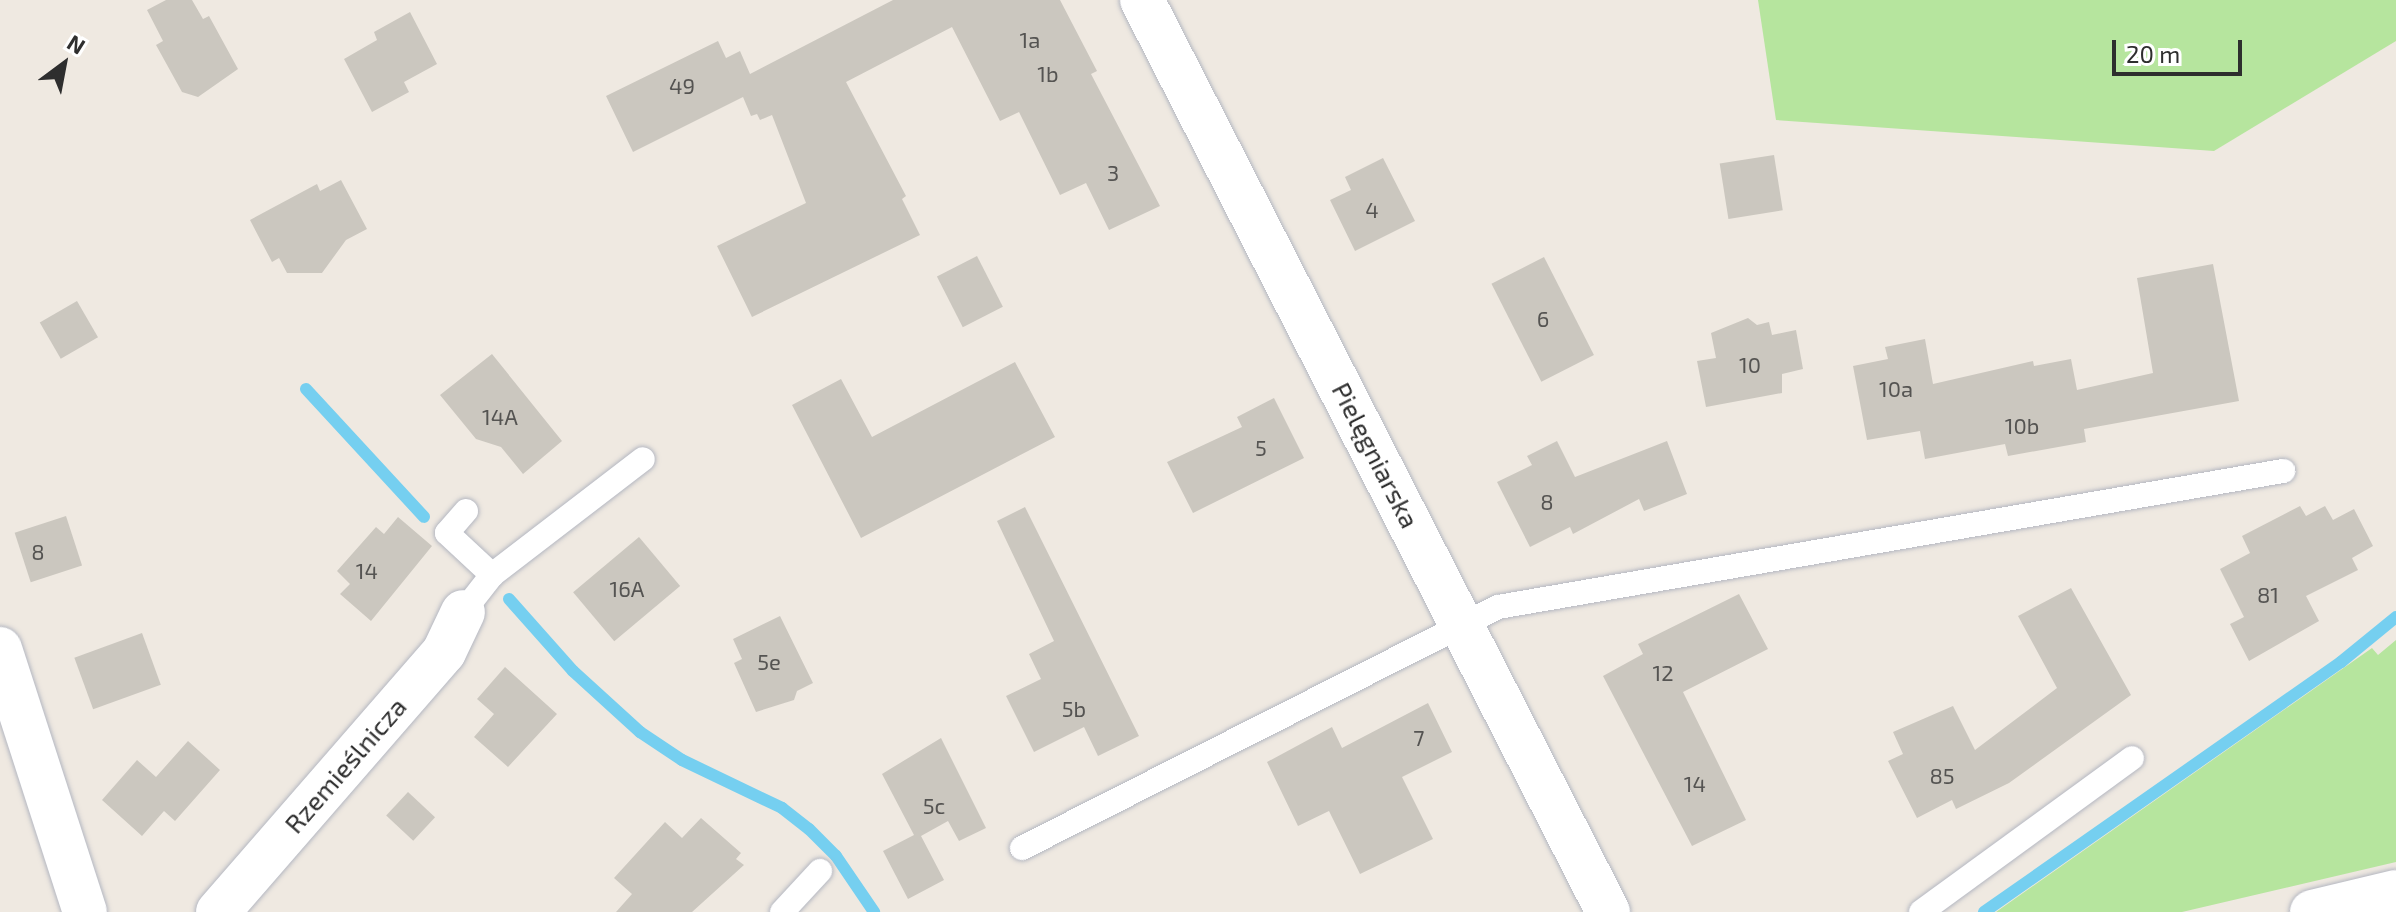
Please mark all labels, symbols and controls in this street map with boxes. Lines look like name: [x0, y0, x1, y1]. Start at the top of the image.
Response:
north arrow: [24, 24, 104, 104]
scale bar: [2116, 24, 2246, 74]
house number: 1a: [1020, 27, 1040, 53]
text: N: [63, 28, 90, 59]
text: 20 m: [2126, 39, 2180, 68]
house number: 1b: [1037, 61, 1059, 87]
house number: 49: [669, 73, 695, 99]
house number: 3: [1107, 160, 1119, 186]
house number: 4: [1365, 197, 1379, 223]
house number: 6: [1537, 306, 1549, 332]
house number: 10: [1739, 352, 1761, 378]
house number: 10a: [1879, 376, 1913, 402]
street label: Pielęgniarska: [1326, 377, 1426, 533]
house number: 14A: [482, 404, 518, 430]
house number: 10b: [2005, 413, 2039, 439]
house number: 5: [1255, 435, 1267, 461]
house number: 8: [1540, 489, 1554, 515]
house number: 8: [31, 539, 45, 565]
house number: 14: [356, 558, 378, 584]
house number: 16A: [609, 576, 645, 602]
house number: 81: [2257, 582, 2279, 608]
house number: 5e: [757, 649, 781, 675]
house number: 12: [1652, 660, 1674, 686]
street label: Rzemieślnicza: [278, 691, 412, 839]
house number: 5b: [1062, 696, 1086, 722]
house number: 7: [1413, 725, 1425, 751]
house number: 85: [1929, 763, 1955, 789]
house number: 14: [1684, 771, 1706, 797]
house number: 5c: [923, 793, 945, 819]

